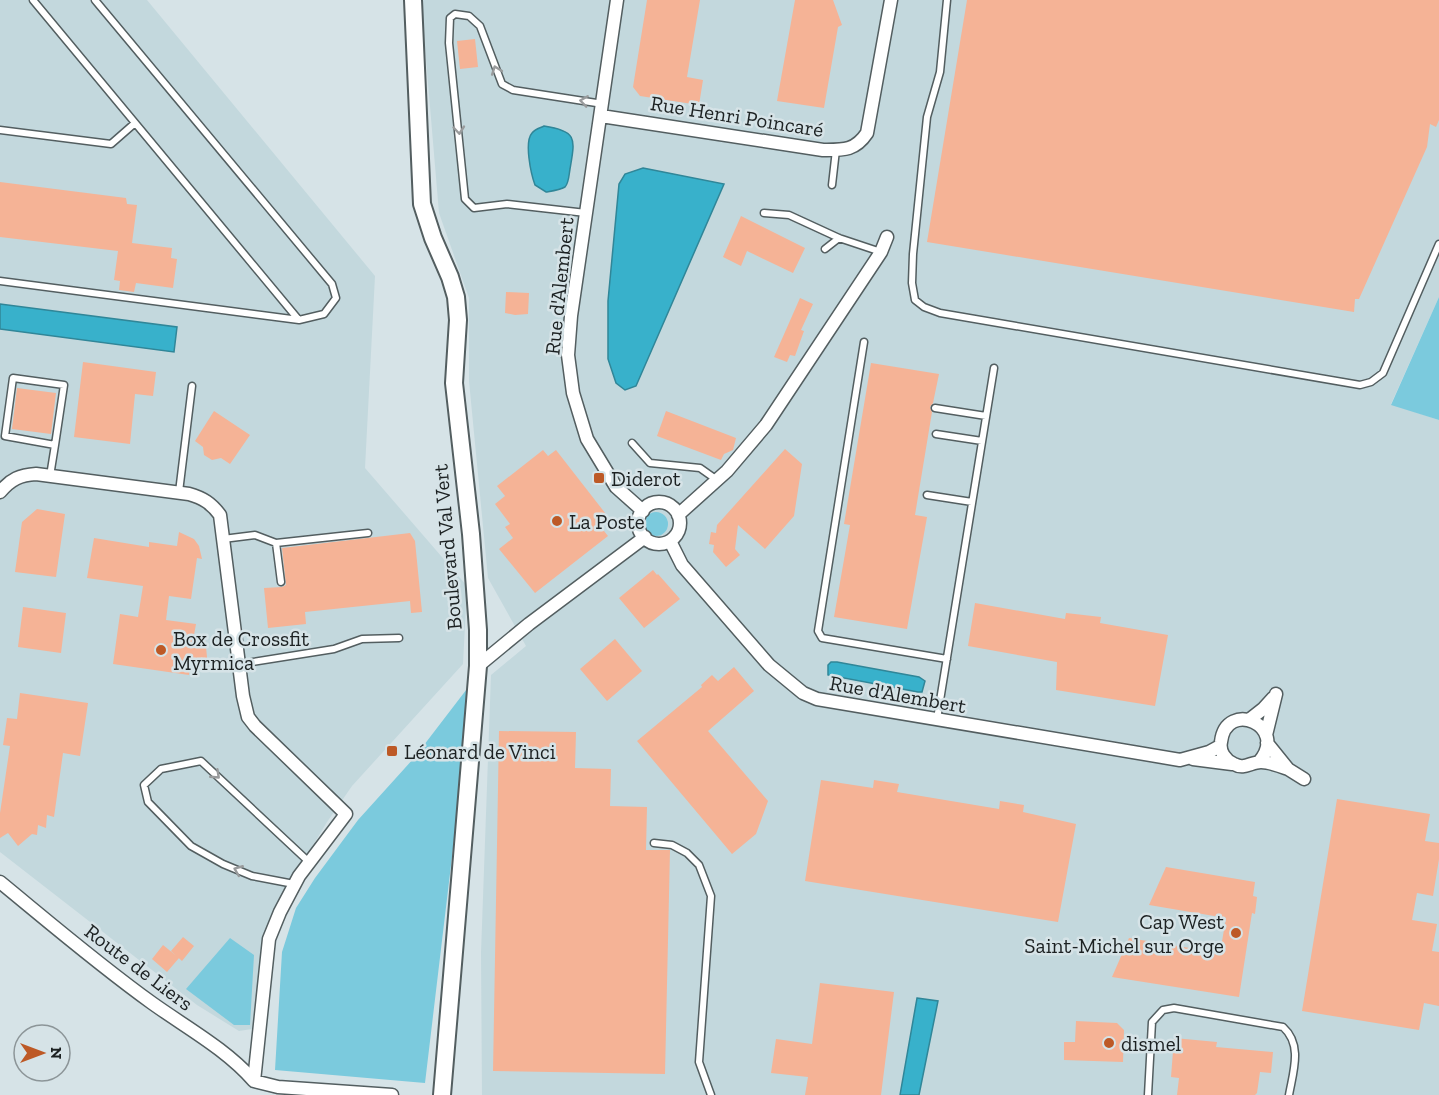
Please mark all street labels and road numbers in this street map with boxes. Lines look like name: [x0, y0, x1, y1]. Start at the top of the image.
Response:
street label: Rue Henri Poincaré: [649, 90, 825, 142]
street label: Rue d'Alembert: [539, 216, 579, 356]
street label: Boulevard Val Vert: [427, 463, 467, 631]
street label: Rue d'Alembert: [828, 670, 968, 718]
street label: Route de Liers: [80, 918, 198, 1016]

